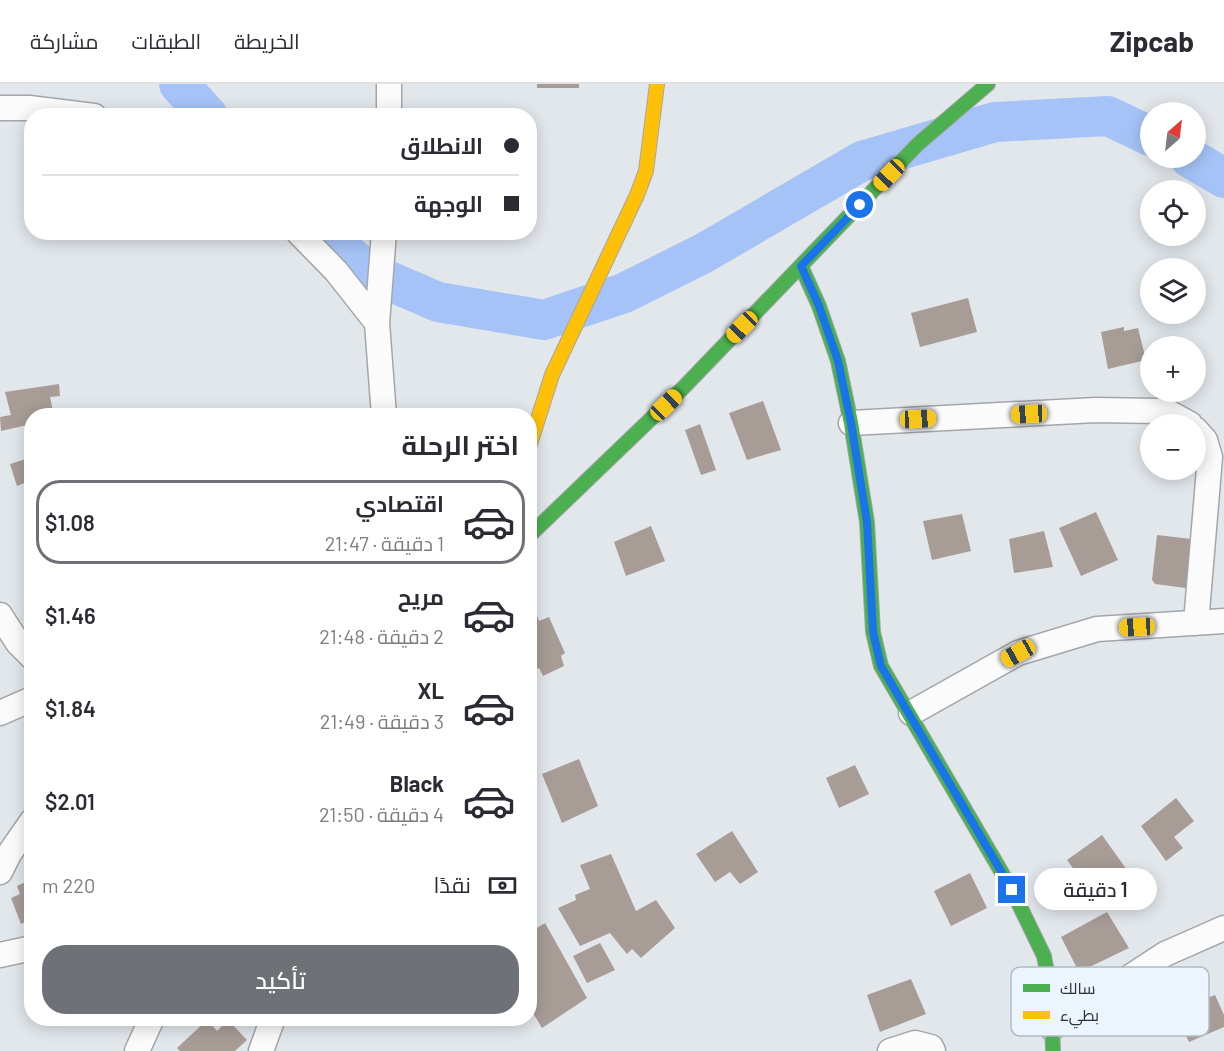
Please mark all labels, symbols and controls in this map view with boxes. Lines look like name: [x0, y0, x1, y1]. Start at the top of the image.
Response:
text: Zipcab: [1110, 24, 1194, 58]
text: مشاركة: [30, 28, 99, 53]
text: الطبقات: [132, 28, 201, 53]
text: الخريطة: [234, 28, 300, 53]
north arrow: [1140, 102, 1206, 168]
map controls: [1140, 102, 1206, 480]
text: الانطلاق: [400, 132, 483, 158]
car: [870, 156, 908, 194]
button: locate: [1140, 180, 1206, 246]
text: الوجهة: [414, 190, 483, 216]
route start: [846, 191, 873, 218]
button: layers: [1140, 258, 1206, 324]
car: [723, 308, 761, 346]
button: +: [1140, 336, 1206, 402]
car: [647, 386, 685, 424]
car: [1011, 404, 1047, 424]
car: [900, 409, 936, 429]
button: −: [1140, 414, 1206, 480]
text: اختر الرحلة: [401, 428, 519, 460]
text: اقتصادي: [355, 490, 444, 516]
icon: car: [462, 495, 516, 549]
text: $1.08: [45, 509, 95, 535]
text: 1 دقيقة · 21:47: [325, 531, 444, 555]
text: مريح: [398, 583, 444, 609]
icon: car: [462, 588, 516, 642]
text: $1.46: [45, 602, 96, 628]
car: [1119, 617, 1155, 637]
text: 2 دقيقة · 21:48: [319, 624, 444, 648]
car: [998, 636, 1038, 670]
text: XL: [418, 677, 444, 703]
icon: car: [462, 681, 516, 735]
text: $1.84: [45, 695, 96, 721]
text: 3 دقيقة · 21:49: [320, 709, 444, 733]
text: Black: [390, 770, 444, 796]
icon: car: [462, 774, 516, 828]
text: $2.01: [45, 788, 95, 814]
text: 4 دقيقة · 21:50: [319, 802, 444, 826]
icon: cash: [486, 869, 519, 902]
callout: 1 دقيقة: [1033, 869, 1156, 911]
text: نقدًا: [433, 871, 471, 897]
text: 220 m: [42, 873, 95, 897]
route end: [998, 876, 1025, 903]
text: 1 دقيقة: [1063, 877, 1128, 901]
button: تأكيد: [42, 945, 519, 1014]
legend: [1011, 967, 1209, 1036]
text: سالك: [1060, 978, 1095, 997]
text: بطيء: [1060, 1005, 1099, 1029]

